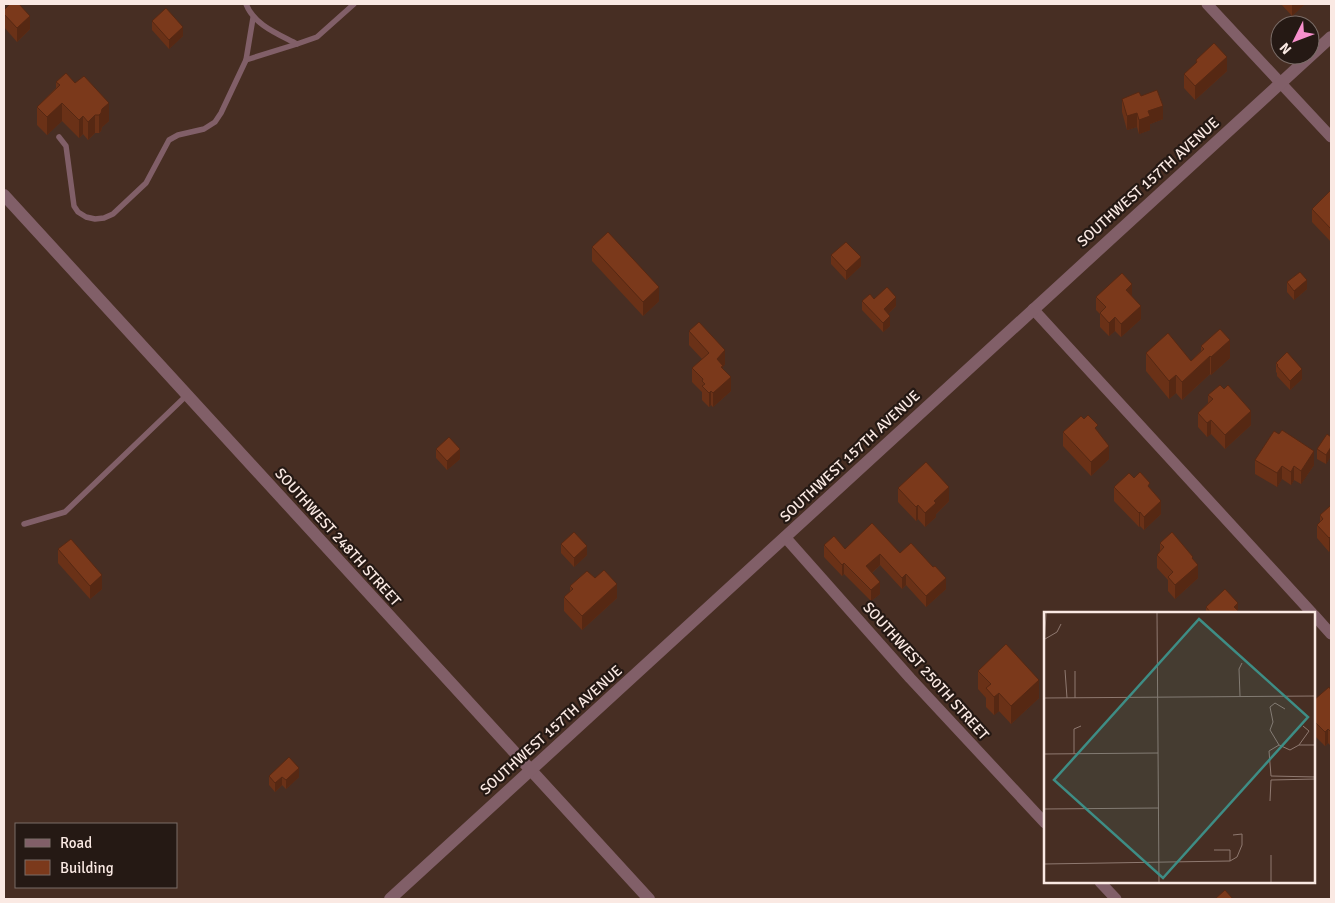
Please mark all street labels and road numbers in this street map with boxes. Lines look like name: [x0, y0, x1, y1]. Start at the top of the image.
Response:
street label: SOUTHWEST 157TH AVENUE: [1073, 113, 1223, 251]
street label: SOUTHWEST 157TH AVENUE: [776, 386, 924, 526]
street label: SOUTHWEST 248TH STREET: [271, 464, 405, 610]
street label: SOUTHWEST 250TH STREET: [859, 598, 993, 744]
street label: SOUTHWEST 157TH AVENUE: [476, 661, 626, 799]

